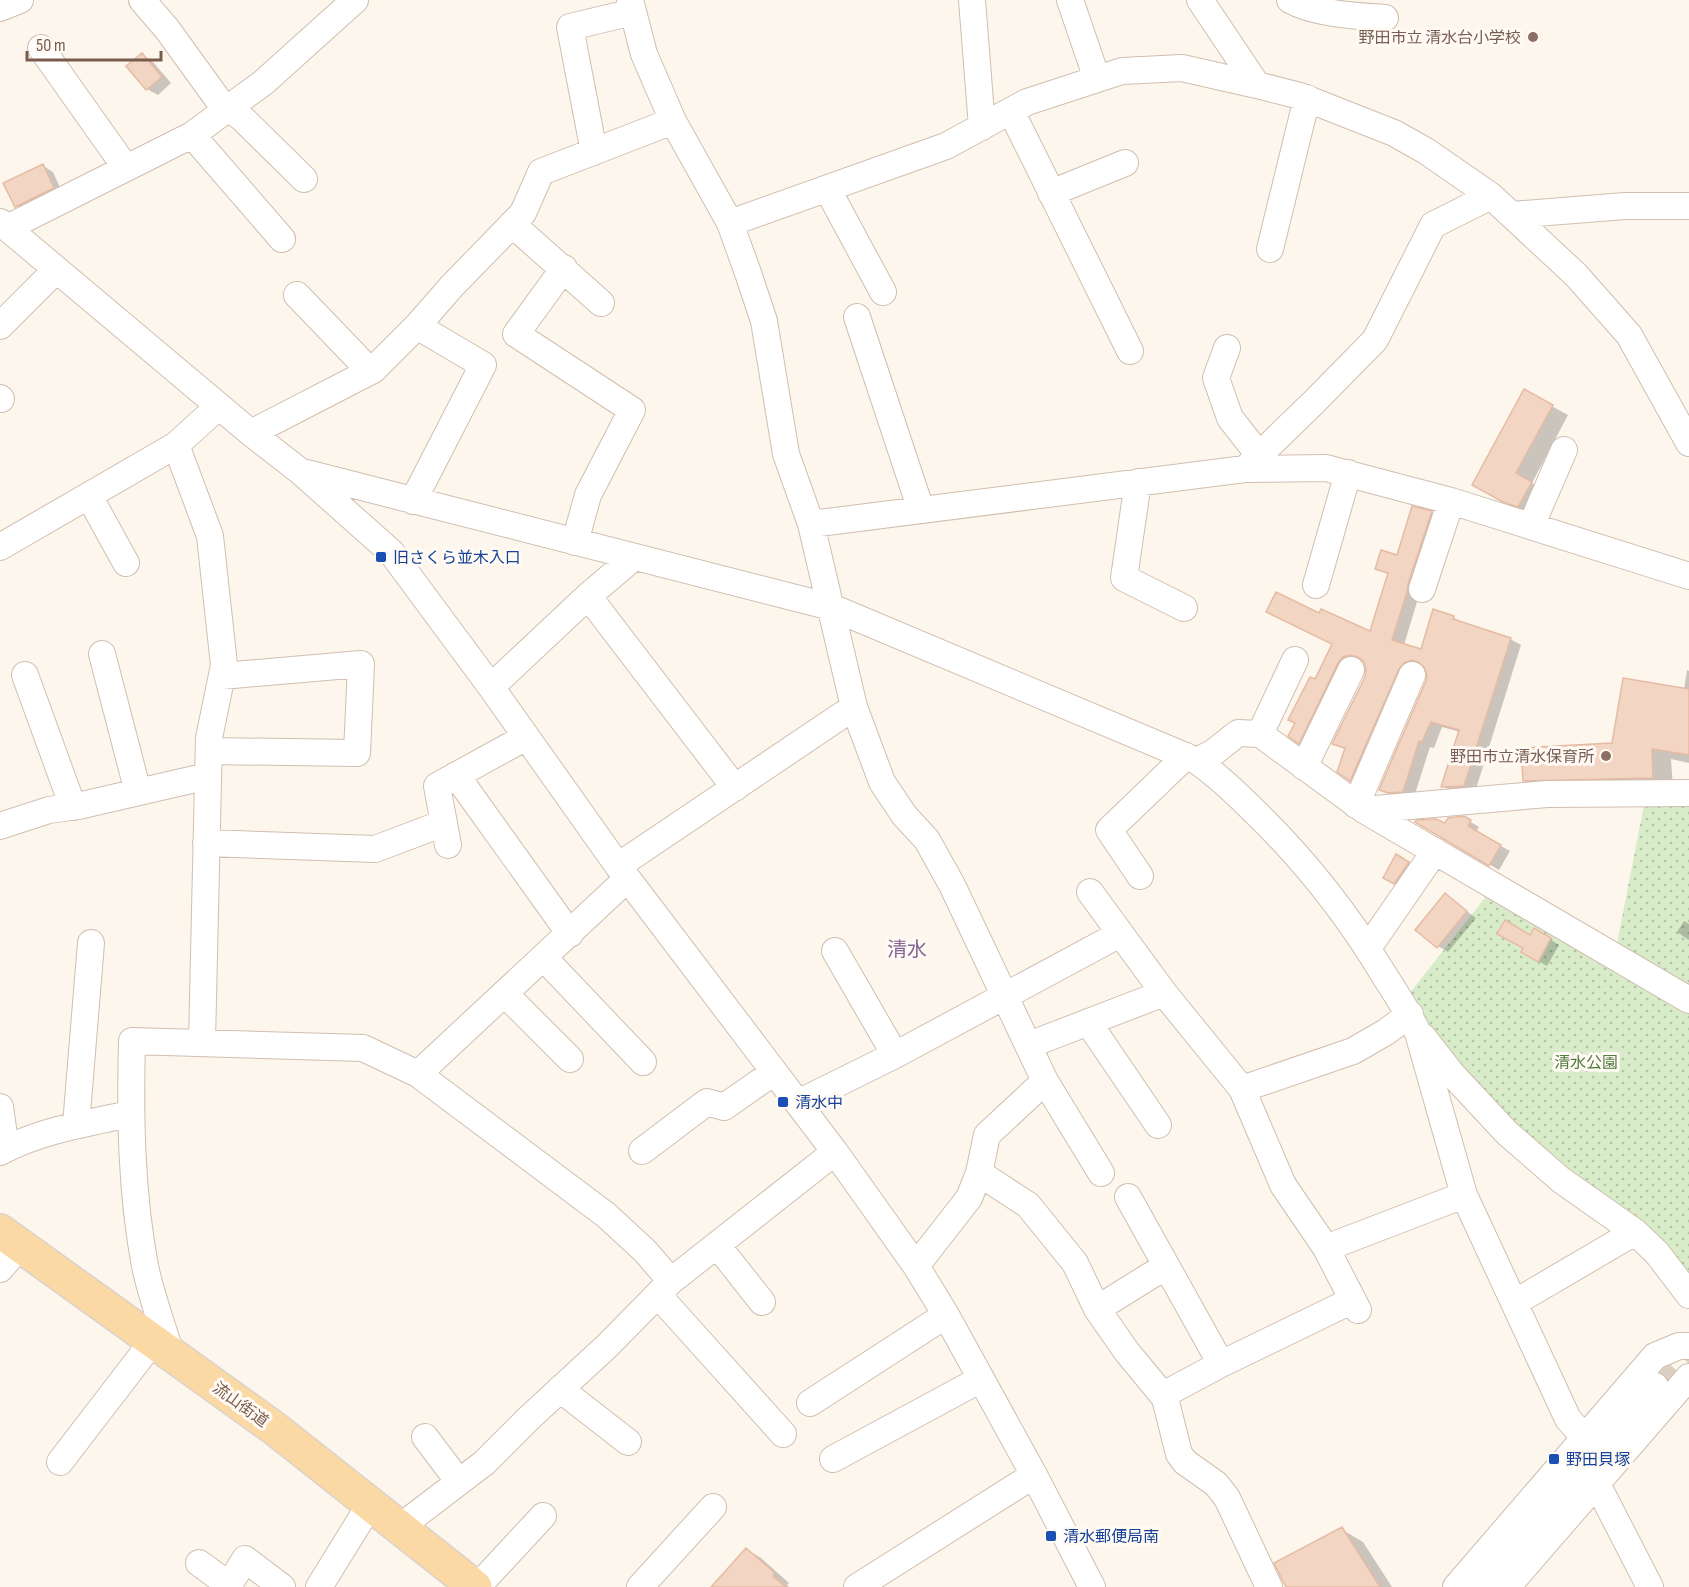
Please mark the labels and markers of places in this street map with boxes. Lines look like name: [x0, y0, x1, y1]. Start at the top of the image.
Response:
place label: 野田市立 清水台小学校: [1358, 29, 1521, 48]
marker: 野田市立 清水台小学校: [1526, 30, 1540, 44]
place label: 旧さくら並木入口: [393, 549, 521, 568]
marker: 旧さくら並木入口: [374, 550, 388, 564]
place label: 野田市立清水保育所: [1450, 748, 1594, 767]
marker: 野田市立清水保育所: [1599, 749, 1613, 763]
place label: 清水中: [795, 1094, 843, 1113]
marker: 清水中: [776, 1095, 790, 1109]
place label: 野田貝塚: [1566, 1451, 1630, 1470]
marker: 野田貝塚: [1547, 1452, 1561, 1466]
place label: 清水郵便局南: [1063, 1528, 1159, 1547]
marker: 清水郵便局南: [1044, 1529, 1058, 1543]

